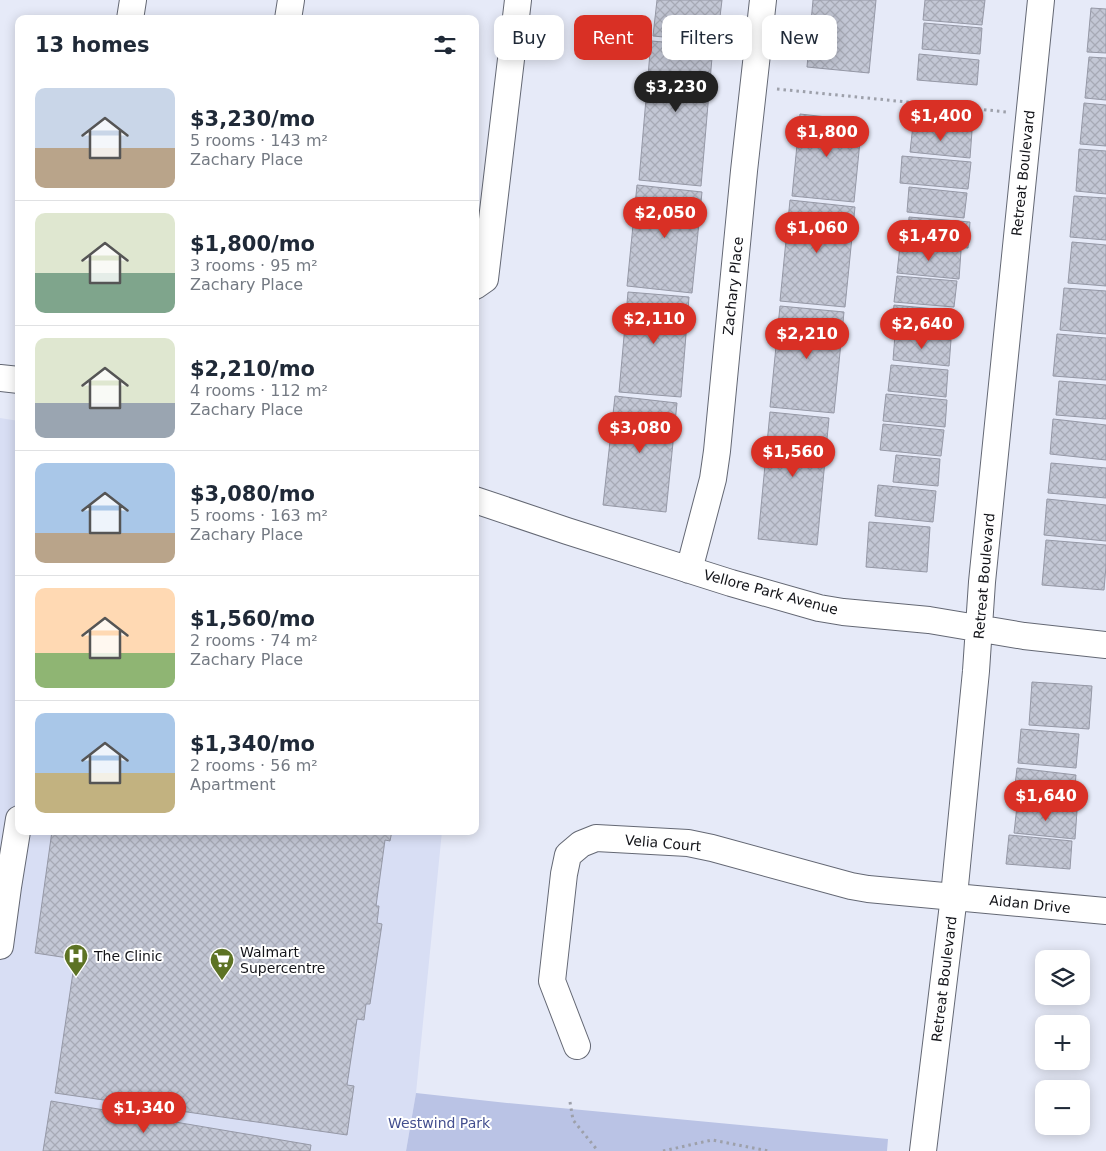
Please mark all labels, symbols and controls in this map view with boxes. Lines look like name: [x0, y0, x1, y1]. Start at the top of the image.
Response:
chip: Buy: [494, 15, 564, 60]
chip: Rent: [574, 15, 652, 60]
chip: Filters: [662, 15, 752, 60]
chip: New: [762, 15, 837, 60]
icon: filters: [431, 31, 459, 59]
text: 13 homes: [35, 33, 150, 57]
pin: $3,230: [635, 70, 717, 113]
text: $3,230: [645, 77, 707, 96]
pin: $1,400: [900, 100, 982, 142]
text: $1,400: [910, 106, 972, 125]
text: $3,230/mo: [190, 107, 315, 131]
icon: home: [75, 108, 135, 168]
street label: Retreat Boulevard: [1008, 109, 1038, 237]
pin: $1,800: [786, 116, 868, 158]
text: $1,800: [796, 122, 858, 141]
text: 5 rooms · 143 m²: [190, 131, 328, 150]
text: Zachary Place: [190, 150, 303, 169]
pin: $2,050: [624, 196, 706, 239]
text: $2,050: [634, 203, 696, 222]
pin: $1,060: [776, 212, 858, 254]
text: $1,060: [786, 218, 848, 237]
pin: $1,470: [888, 220, 970, 262]
text: $1,470: [898, 226, 960, 245]
text: $1,800/mo: [190, 232, 315, 256]
icon: home: [75, 233, 135, 293]
street label: Zachary Place: [720, 236, 746, 336]
text: 3 rooms · 95 m²: [190, 256, 318, 275]
text: Zachary Place: [190, 275, 303, 294]
pin: $2,110: [613, 302, 695, 345]
pin: $2,640: [881, 308, 963, 350]
text: $2,110: [623, 309, 685, 328]
text: $2,640: [891, 314, 953, 333]
pin: $2,210: [766, 318, 848, 360]
text: $2,210: [776, 324, 838, 343]
text: $2,210/mo: [190, 357, 315, 381]
icon: home: [75, 358, 135, 418]
text: 4 rooms · 112 m²: [190, 381, 328, 400]
text: Zachary Place: [190, 400, 303, 419]
pin: $3,080: [599, 412, 681, 454]
text: $3,080: [609, 418, 671, 437]
pin: $1,560: [752, 436, 834, 478]
text: $1,560: [762, 442, 824, 461]
text: $3,080/mo: [190, 482, 315, 506]
icon: home: [75, 483, 135, 543]
text: 5 rooms · 163 m²: [190, 506, 328, 525]
street label: Retreat Boulevard: [971, 512, 997, 640]
text: Zachary Place: [190, 525, 303, 544]
street label: Vellore Park Avenue: [702, 566, 840, 618]
text: $1,560/mo: [190, 607, 315, 631]
icon: home: [75, 608, 135, 668]
text: 2 rooms · 74 m²: [190, 631, 318, 650]
text: Zachary Place: [190, 650, 303, 669]
text: $1,340/mo: [190, 732, 315, 756]
icon: home: [75, 733, 135, 793]
text: 2 rooms · 56 m²: [190, 756, 318, 775]
text: Apartment: [190, 775, 276, 794]
pin: $1,640: [1005, 780, 1087, 822]
text: $1,640: [1015, 786, 1077, 805]
street label: Velia Court: [624, 832, 702, 854]
street label: Aidan Drive: [989, 892, 1071, 916]
street label: Retreat Boulevard: [928, 915, 960, 1043]
hospital icon: The Clinic: [63, 943, 89, 977]
place label: Walmart Supercentre: [240, 944, 325, 976]
supermarket icon: Walmart Supercentre: [209, 947, 235, 981]
place label: The Clinic: [93, 948, 163, 964]
map controls: [1035, 950, 1090, 1135]
button: layers: [1035, 950, 1090, 1005]
button: +: [1035, 1015, 1090, 1070]
button: −: [1035, 1080, 1090, 1135]
pin: $1,340: [103, 1092, 185, 1134]
text: $1,340: [113, 1098, 175, 1117]
park label: Westwind Park: [388, 1115, 491, 1131]

